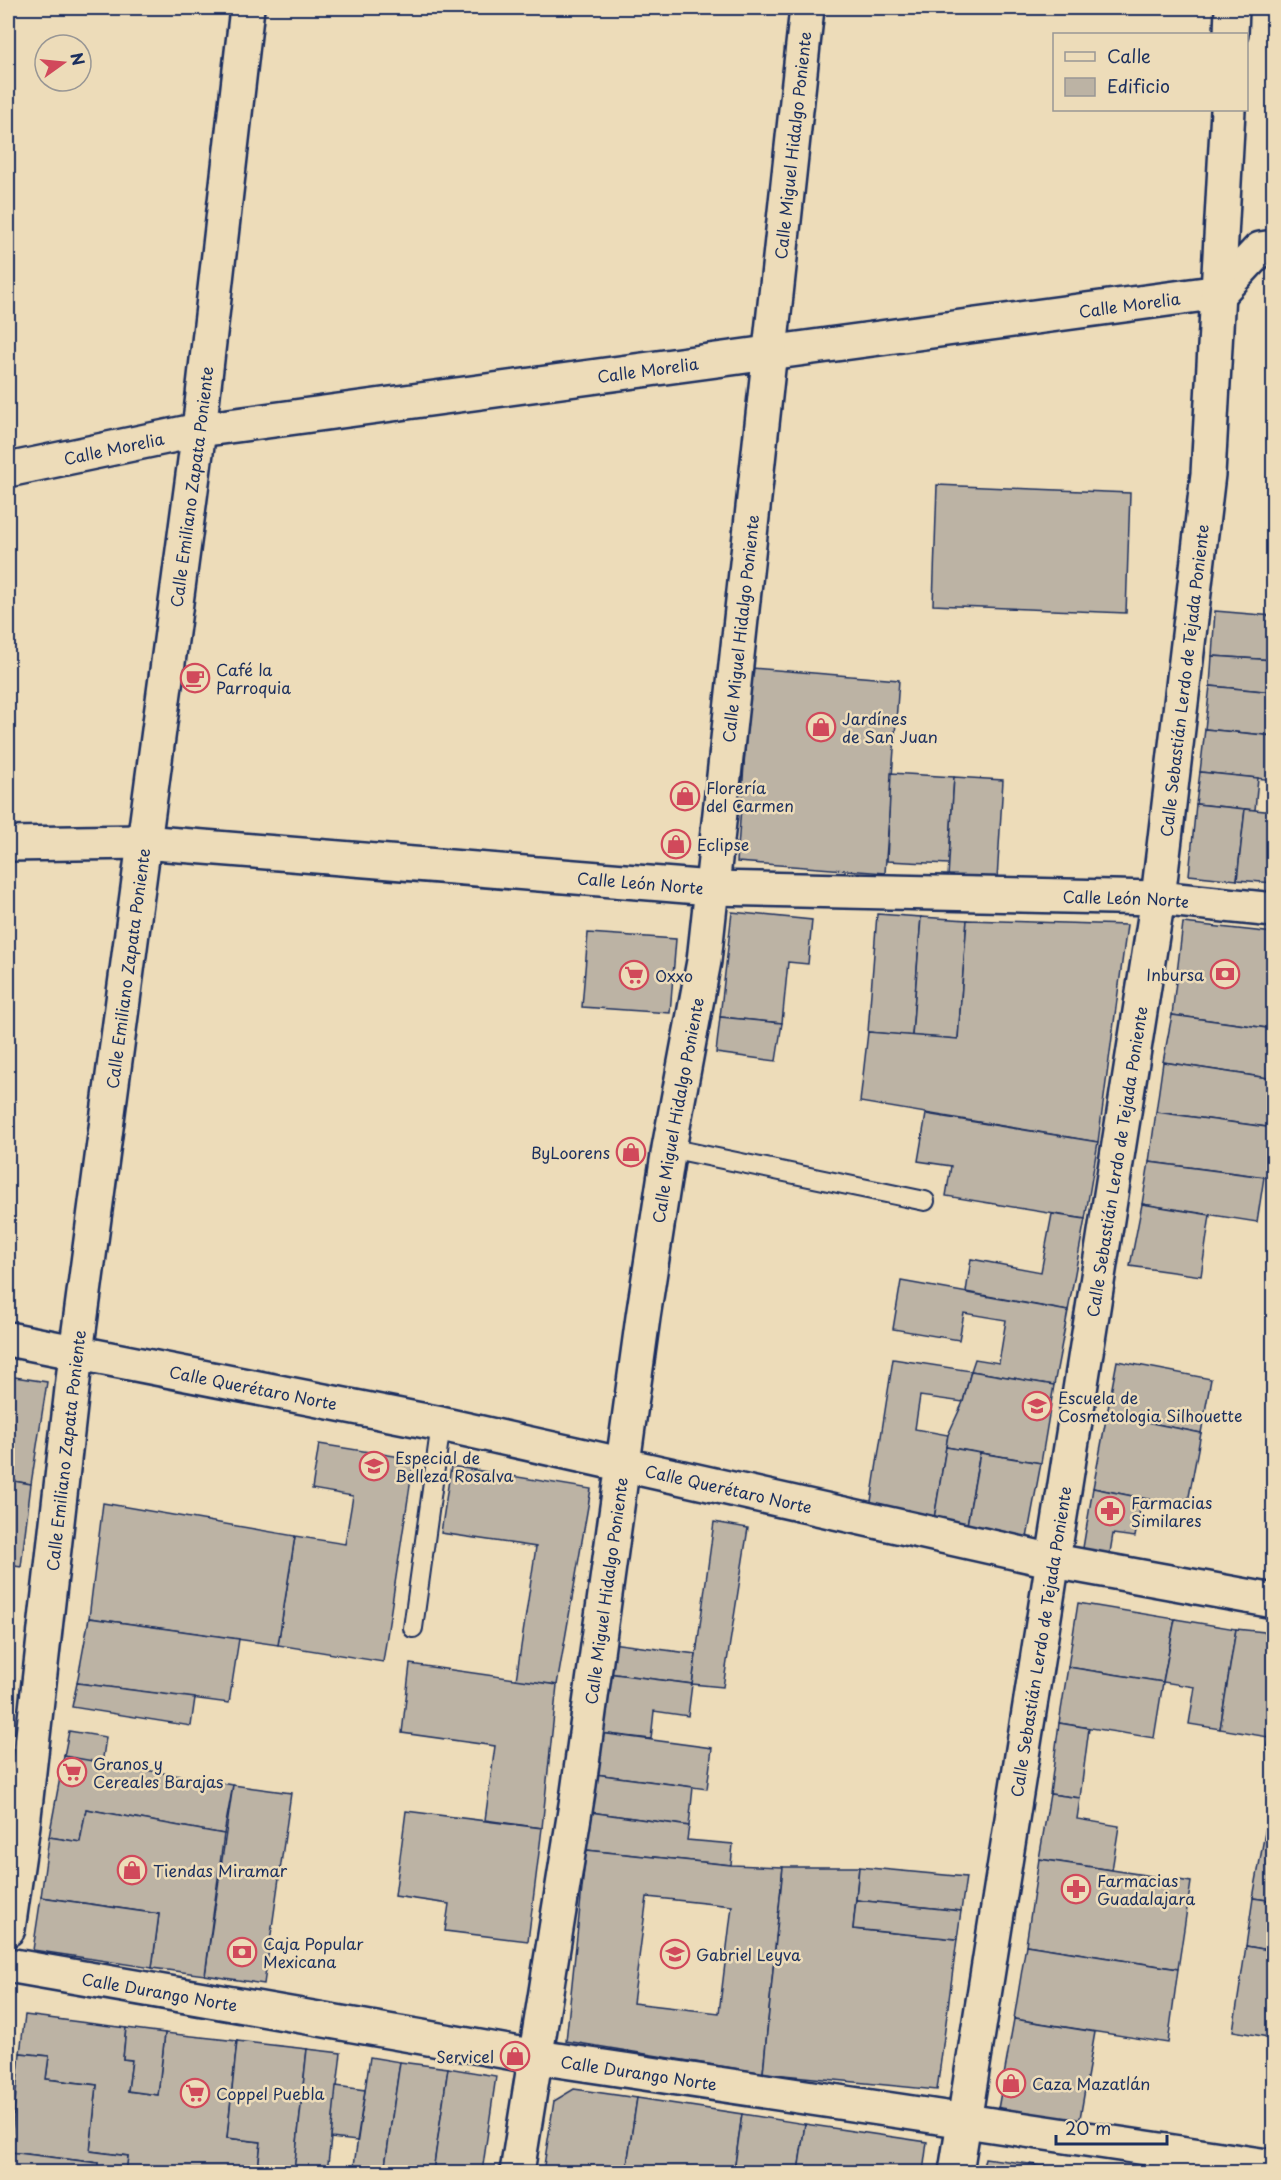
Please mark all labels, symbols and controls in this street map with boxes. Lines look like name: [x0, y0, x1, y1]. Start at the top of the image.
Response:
street label: Calle Miguel Hidalgo Poniente: [768, 30, 816, 261]
north arrow: [33, 33, 93, 93]
legend: [1053, 33, 1248, 111]
text: Calle: [1107, 42, 1151, 69]
text: N: [65, 50, 92, 68]
text: Edificio: [1107, 72, 1170, 99]
street label: Calle Morelia: [1077, 285, 1182, 323]
street label: Calle Morelia: [596, 351, 700, 388]
street label: Calle Emiliano Zapata Poniente: [164, 365, 218, 609]
street label: Calle Morelia: [61, 426, 166, 470]
street label: Calle Miguel Hidalgo Poniente: [716, 513, 764, 744]
street label: Calle Sebastián Lerdo de Tejada Poniente: [1153, 523, 1214, 838]
place label: Café la Parroquia: [216, 657, 291, 699]
cafe icon: Café la Parroquia: [179, 662, 211, 694]
place label: Jardínes de San Juan: [842, 706, 938, 748]
shop icon: Jardínes de San Juan: [805, 711, 837, 743]
place label: Florería del Carmen: [706, 775, 794, 817]
shop icon: Florería del Carmen: [669, 780, 701, 812]
shop icon: Eclipse: [660, 828, 692, 860]
place label: Eclipse: [697, 832, 749, 856]
street label: Calle Emiliano Zapata Poniente: [99, 846, 155, 1090]
street label: Calle León Norte: [576, 865, 705, 899]
street label: Calle León Norte: [1062, 884, 1191, 913]
bank icon: Inbursa: [1209, 958, 1241, 990]
supermarket icon: Oxxo: [618, 959, 650, 991]
place label: Inbursa: [1146, 962, 1204, 986]
place label: Oxxo: [655, 963, 693, 987]
street label: Calle Miguel Hidalgo Poniente: [646, 995, 709, 1225]
street label: Calle Sebastián Lerdo de Tejada Poniente: [1080, 1004, 1153, 1319]
shop icon: ByLoorens: [615, 1136, 647, 1168]
place label: ByLoorens: [531, 1140, 610, 1164]
street label: Calle Emiliano Zapata Poniente: [40, 1328, 91, 1572]
street label: Calle Querétaro Norte: [167, 1359, 339, 1415]
place label: Escuela de Cosmetologia Silhouette: [1058, 1385, 1242, 1427]
school or university icon: Escuela de Cosmetologia Silhouette: [1021, 1390, 1053, 1422]
place label: Especial de Belleza Rosalva: [395, 1445, 514, 1487]
school or university icon: Especial de Belleza Rosalva: [358, 1450, 390, 1482]
street label: Calle Querétaro Norte: [643, 1458, 815, 1519]
street label: Calle Miguel Hidalgo Poniente: [578, 1475, 633, 1706]
street label: Calle Sebastián Lerdo de Tejada Poniente: [1004, 1484, 1077, 1799]
place label: Farmacias Similares: [1131, 1490, 1212, 1532]
pharmacy icon: Farmacias Similares: [1094, 1495, 1126, 1527]
place label: Granos y Cereales Barajas: [93, 1751, 223, 1793]
supermarket icon: Granos y Cereales Barajas: [56, 1756, 88, 1788]
shop icon: Tiendas Miramar: [116, 1854, 148, 1886]
place label: Tiendas Miramar: [153, 1858, 288, 1882]
place label: Farmacias Guadalajara: [1097, 1868, 1195, 1910]
pharmacy icon: Farmacias Guadalajara: [1060, 1873, 1092, 1905]
place label: Caja Popular Mexicana: [263, 1931, 364, 1973]
bank icon: Caja Popular Mexicana: [226, 1936, 258, 1968]
school or university icon: Gabriel Leyva: [659, 1938, 691, 1970]
place label: Gabriel Leyva: [696, 1942, 801, 1966]
street label: Calle Durango Norte: [80, 1966, 240, 2017]
shop icon: Servicel: [499, 2040, 531, 2072]
place label: Servicel: [436, 2044, 494, 2068]
street label: Calle Durango Norte: [559, 2049, 719, 2096]
shop icon: Caza Mazatlán: [995, 2067, 1027, 2099]
place label: Caza Mazatlán: [1032, 2071, 1150, 2095]
supermarket icon: Coppel Puebla: [179, 2077, 211, 2109]
place label: Coppel Puebla: [216, 2081, 324, 2105]
scale bar: [1056, 2108, 1167, 2146]
text: 20 m: [1065, 2114, 1111, 2141]

